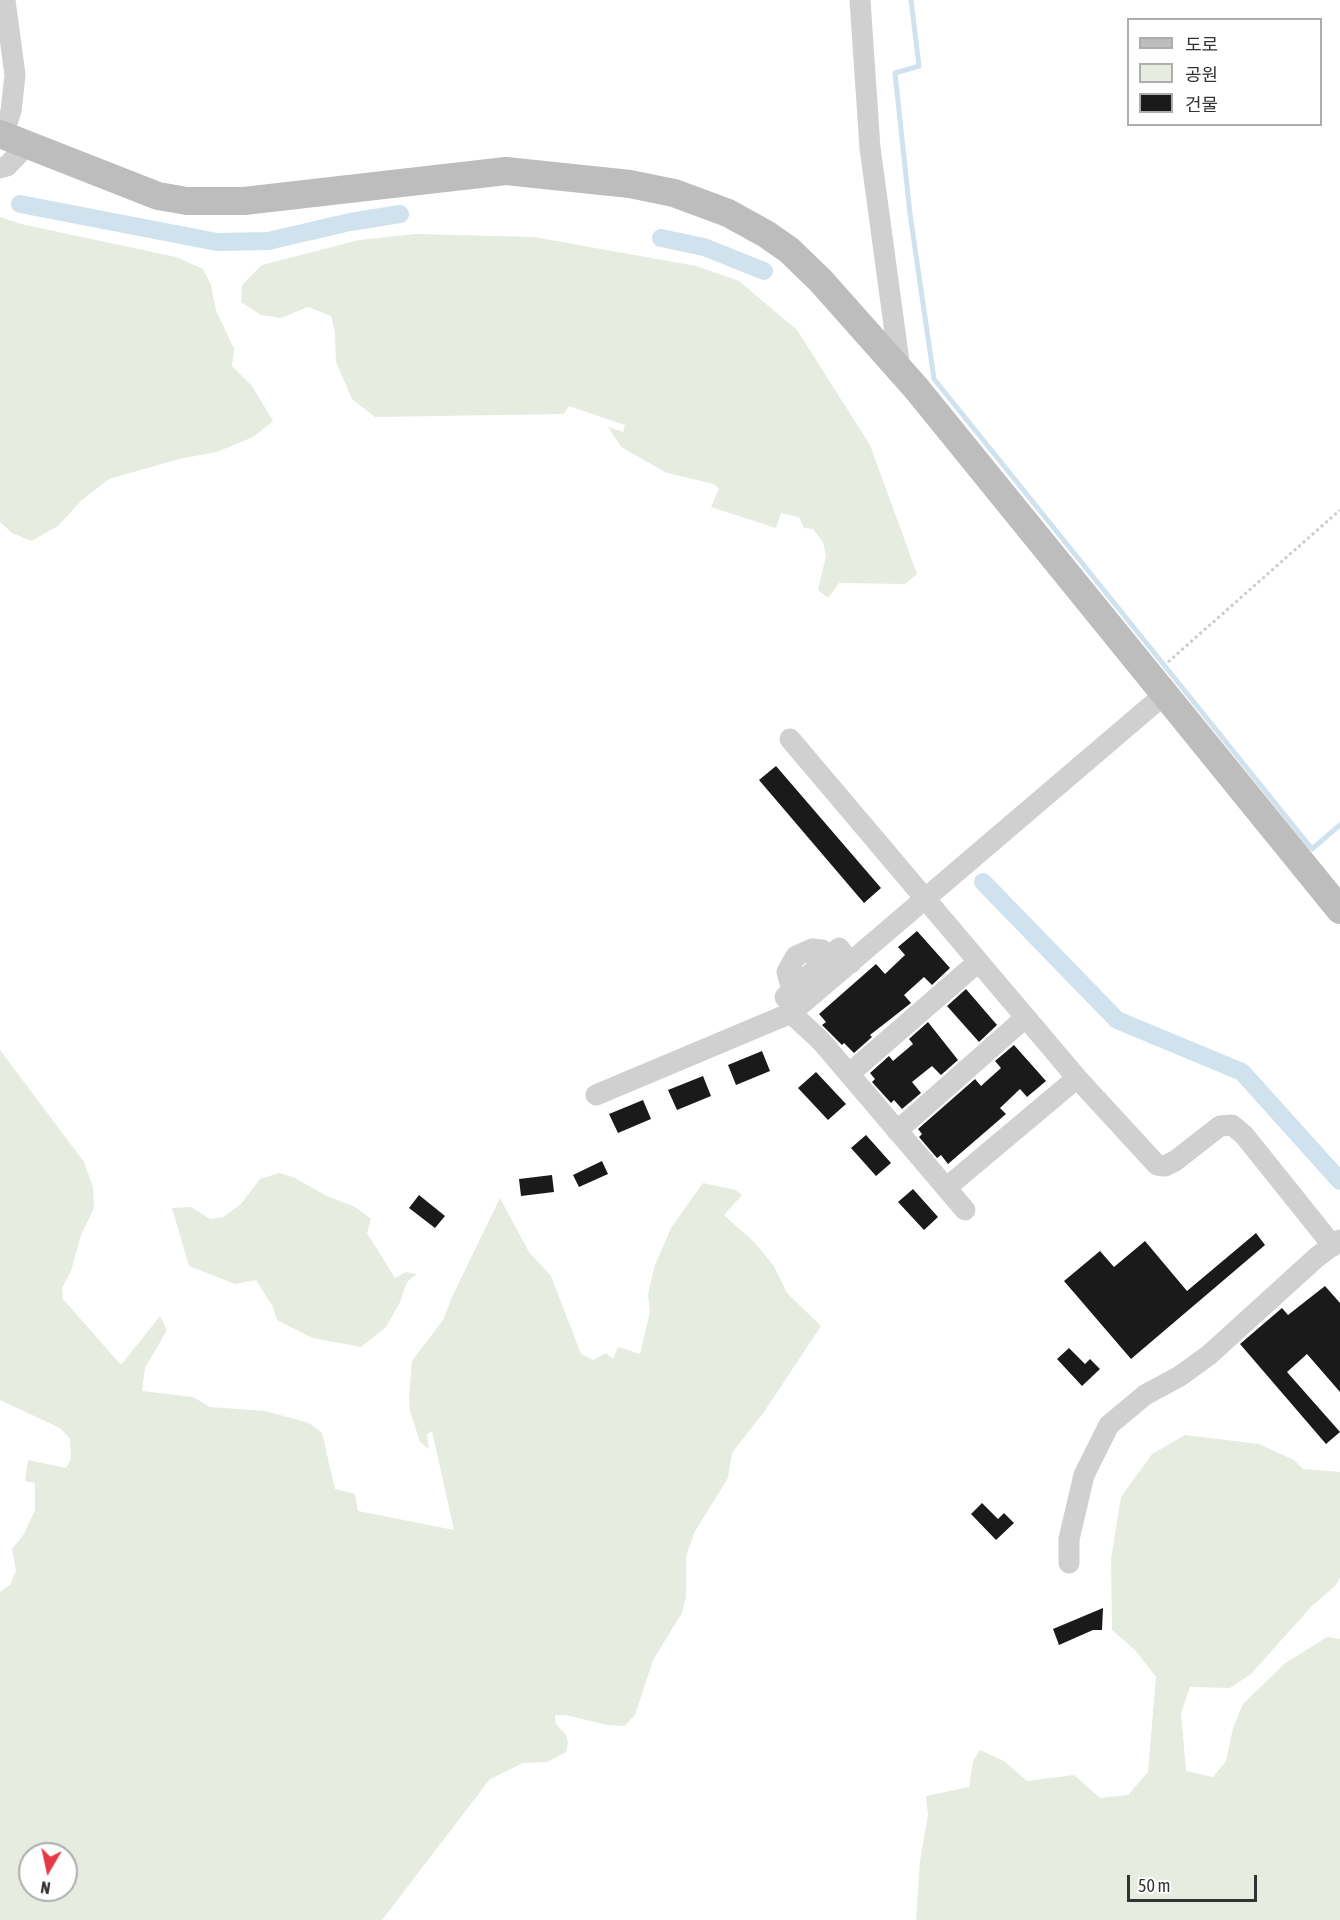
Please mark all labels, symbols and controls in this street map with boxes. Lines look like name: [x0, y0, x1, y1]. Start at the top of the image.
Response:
legend: [1127, 18, 1322, 126]
text: 도로: [1185, 34, 1218, 55]
text: 공원: [1185, 64, 1218, 85]
text: 건물: [1185, 94, 1218, 115]
north arrow: [18, 1842, 78, 1902]
scale bar: [1130, 1863, 1260, 1901]
text: 50 m: [1138, 1875, 1170, 1896]
text: N: [39, 1878, 52, 1897]

